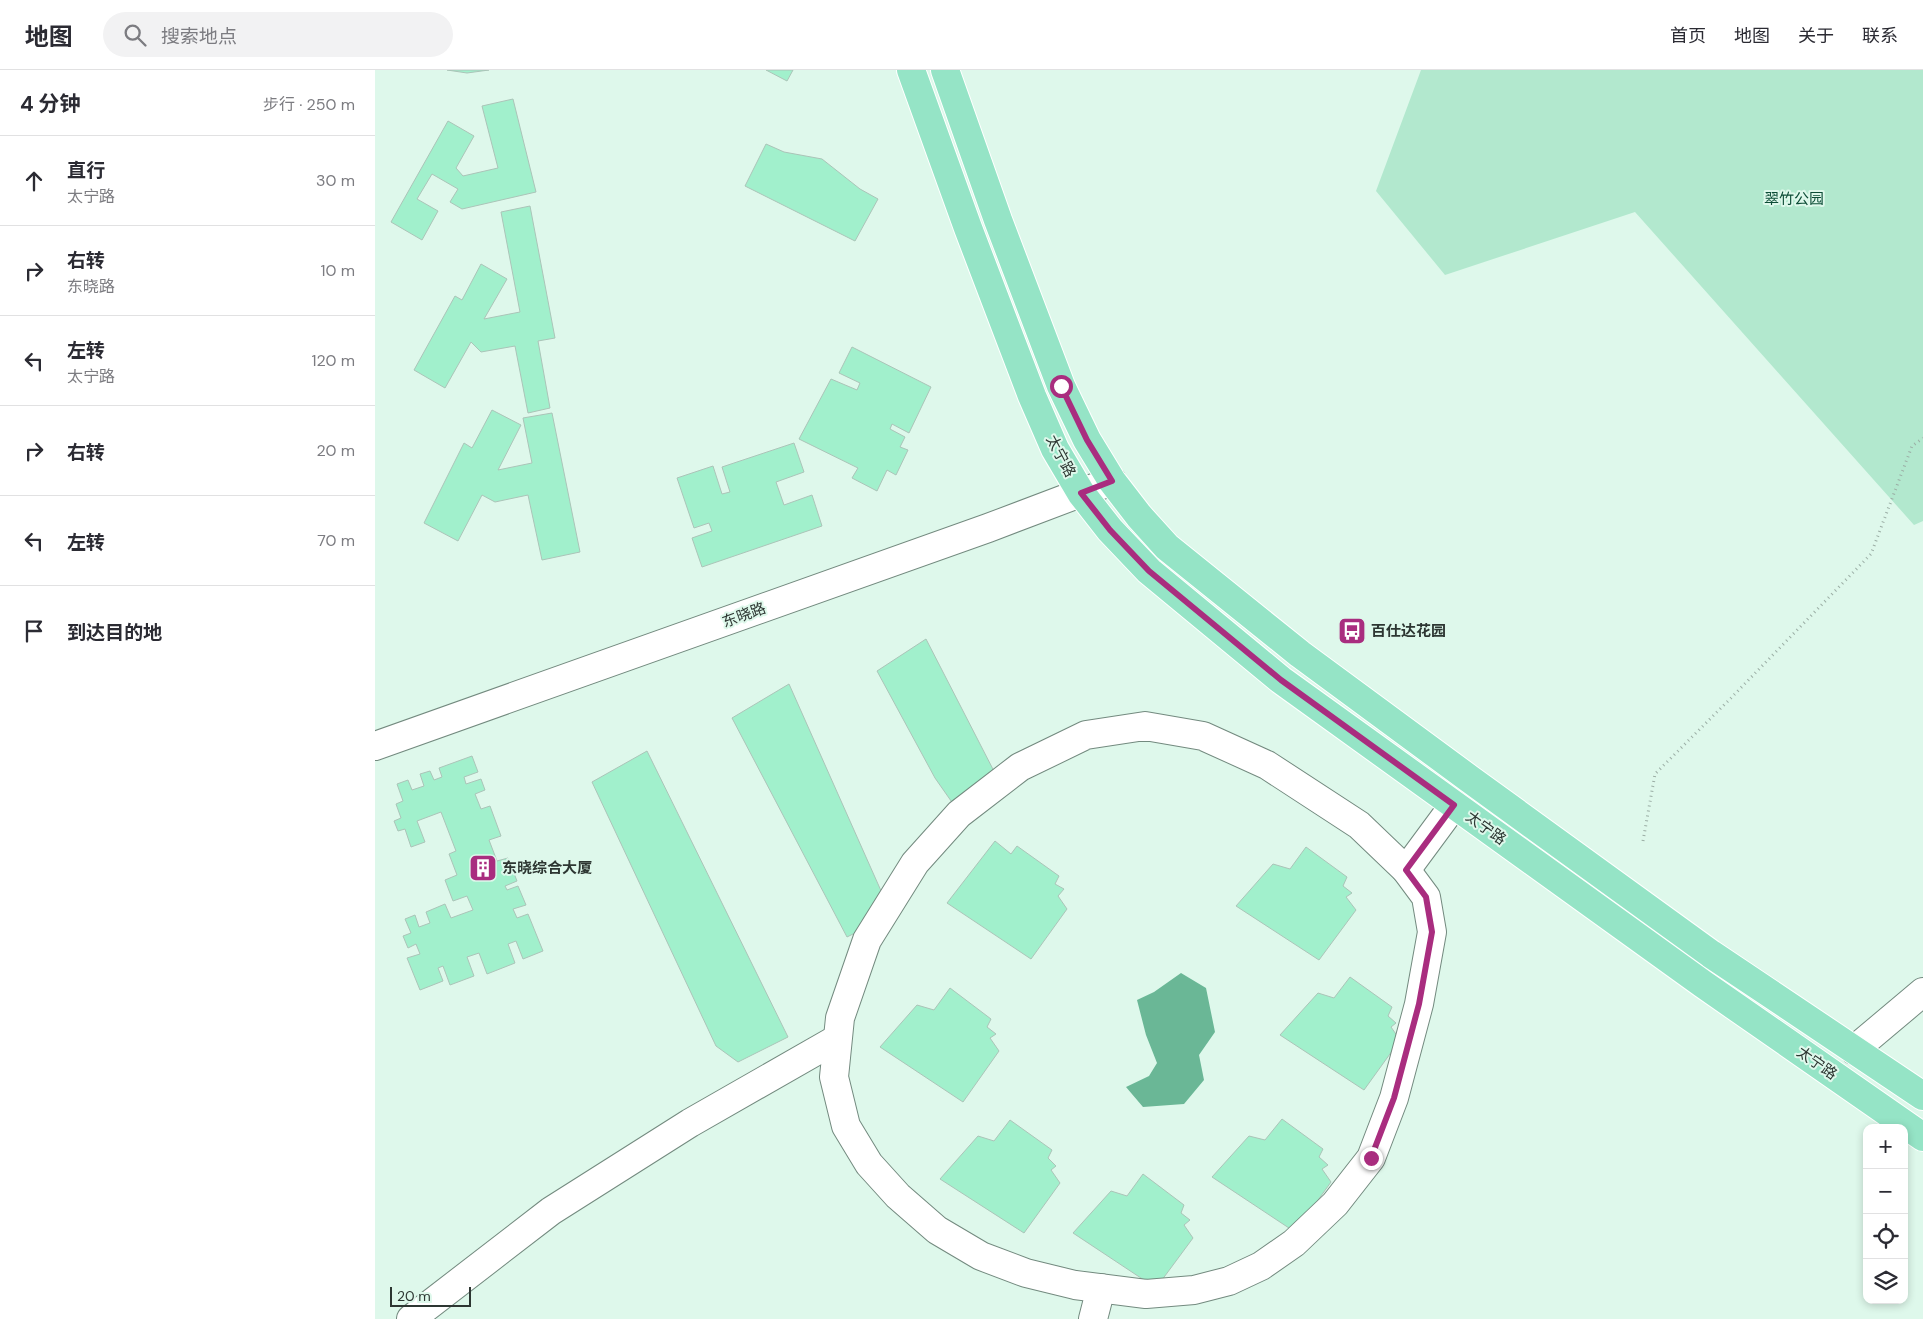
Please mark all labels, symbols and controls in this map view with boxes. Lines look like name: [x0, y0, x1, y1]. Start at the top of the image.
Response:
search box: [103, 12, 453, 57]
text: 地图: [25, 21, 73, 52]
icon: search: [121, 21, 149, 49]
text: 搜索地点: [161, 24, 237, 49]
text: 首页: [1670, 24, 1706, 48]
text: 地图: [1734, 24, 1770, 48]
text: 关于: [1798, 24, 1834, 48]
text: 联系: [1862, 24, 1898, 48]
text: 4 分钟: [20, 90, 81, 118]
text: 步行 · 250 m: [263, 94, 355, 115]
text: 直行: [67, 158, 105, 183]
icon: ahead: [20, 167, 48, 195]
text: 30 m: [316, 170, 355, 191]
text: 太宁路: [67, 186, 115, 207]
park label: 翠竹公园: [1764, 189, 1824, 209]
text: 右转: [67, 248, 105, 273]
icon: right: [20, 257, 48, 285]
text: 10 m: [321, 260, 355, 281]
text: 东晓路: [67, 276, 115, 297]
text: 左转: [67, 338, 105, 363]
icon: left: [20, 347, 48, 375]
text: 120 m: [311, 350, 355, 371]
text: 太宁路: [67, 366, 115, 387]
route start: [1050, 375, 1073, 398]
street label: 太宁路: [1042, 431, 1080, 481]
icon: right: [20, 437, 48, 465]
text: 右转: [67, 440, 105, 465]
text: 20 m: [316, 440, 355, 461]
icon: left: [20, 527, 48, 555]
text: 左转: [67, 530, 105, 555]
text: 70 m: [317, 530, 355, 551]
street label: 东晓路: [719, 598, 769, 632]
bus stop icon: 百仕达花园: [1337, 616, 1367, 646]
icon: arrive: [20, 617, 48, 645]
text: 到达目的地: [67, 620, 162, 645]
place label: 百仕达花园: [1371, 621, 1446, 641]
street label: 太宁路: [1462, 807, 1510, 849]
building icon: 东晓综合大厦: [468, 853, 498, 883]
place label: 东晓综合大厦: [502, 858, 592, 878]
street label: 太宁路: [1793, 1042, 1841, 1084]
map controls: [1863, 1124, 1908, 1304]
button: +: [1863, 1124, 1908, 1169]
route end: [1360, 1147, 1383, 1170]
button: −: [1863, 1169, 1908, 1214]
button: locate: [1863, 1214, 1908, 1259]
button: layers: [1863, 1259, 1908, 1304]
scale bar: [390, 1284, 471, 1307]
text: 20 m: [397, 1287, 431, 1305]

